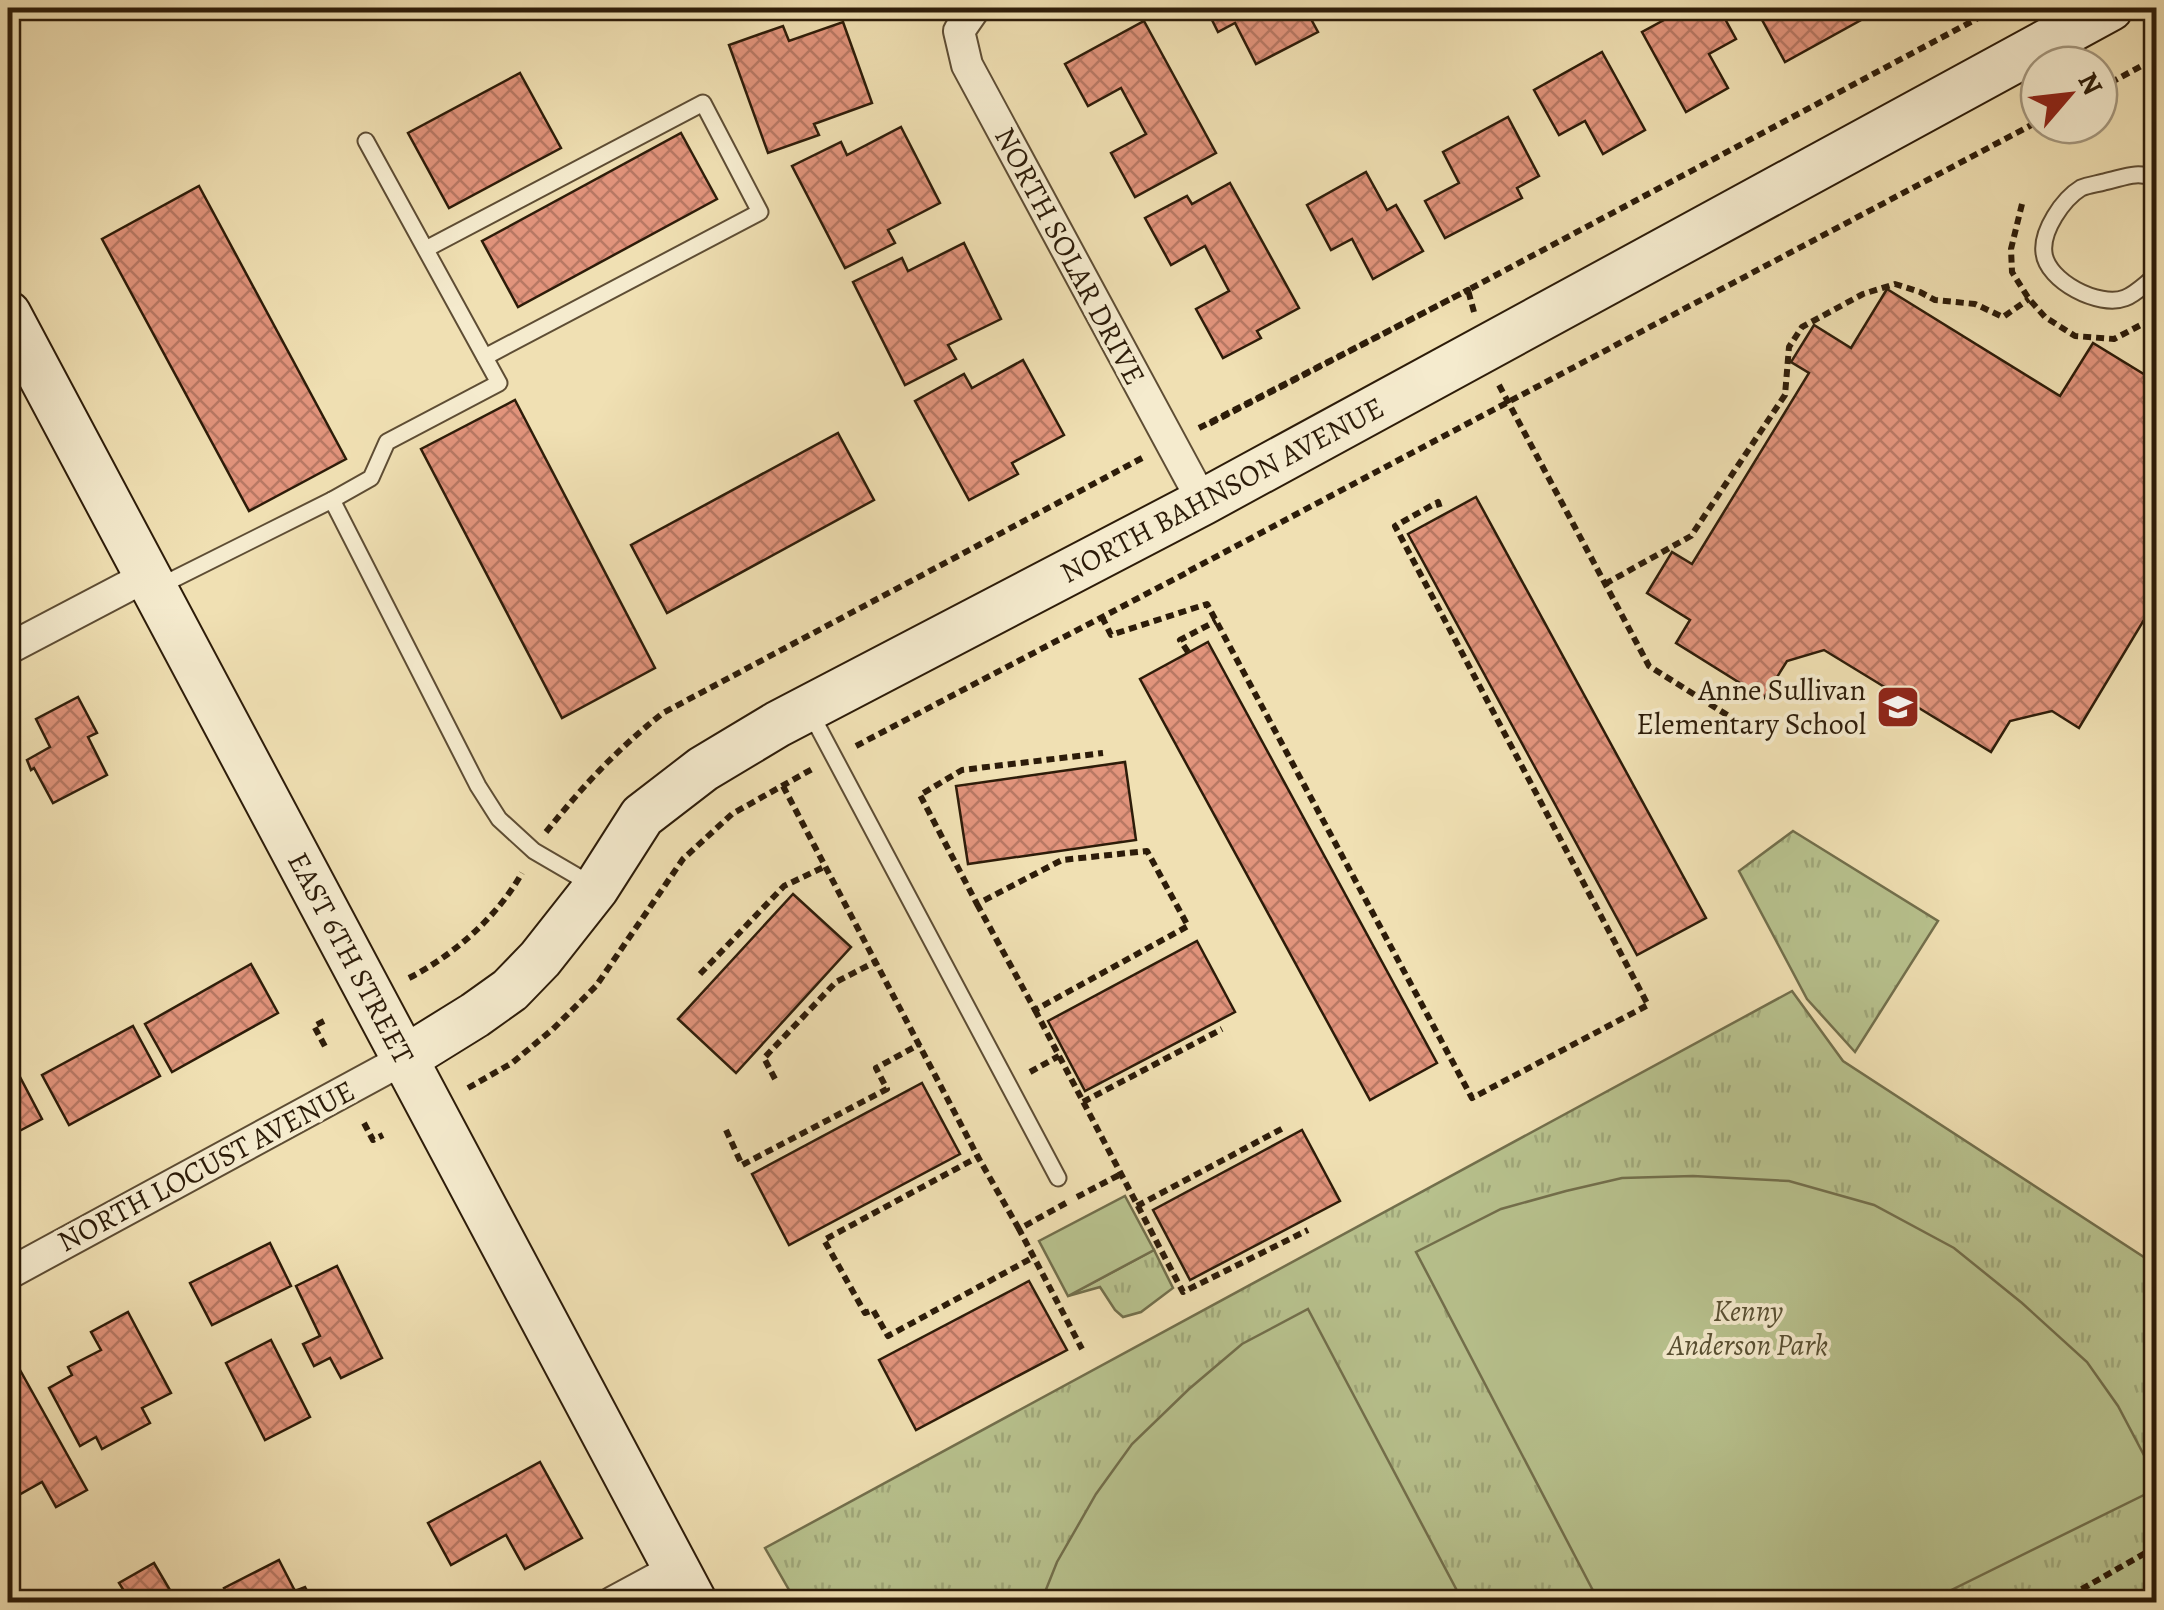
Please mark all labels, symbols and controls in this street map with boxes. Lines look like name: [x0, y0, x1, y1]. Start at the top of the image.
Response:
north arrow: [2019, 45, 2119, 145]
text: N: [2069, 66, 2112, 102]
street label: NORTH SOLAR DRIVE: [985, 120, 1155, 392]
street label: NORTH BAHNSON AVENUE: [1053, 388, 1391, 592]
place label: Anne Sullivan Elementary School: [1636, 670, 1866, 744]
school or university icon: Anne Sullivan Elementary School: [1875, 684, 1921, 730]
street label: EAST 6TH STREET: [278, 845, 424, 1072]
street label: NORTH LOCUST AVENUE: [50, 1071, 362, 1261]
park label: Kenny Anderson Park: [1666, 1291, 1828, 1365]

